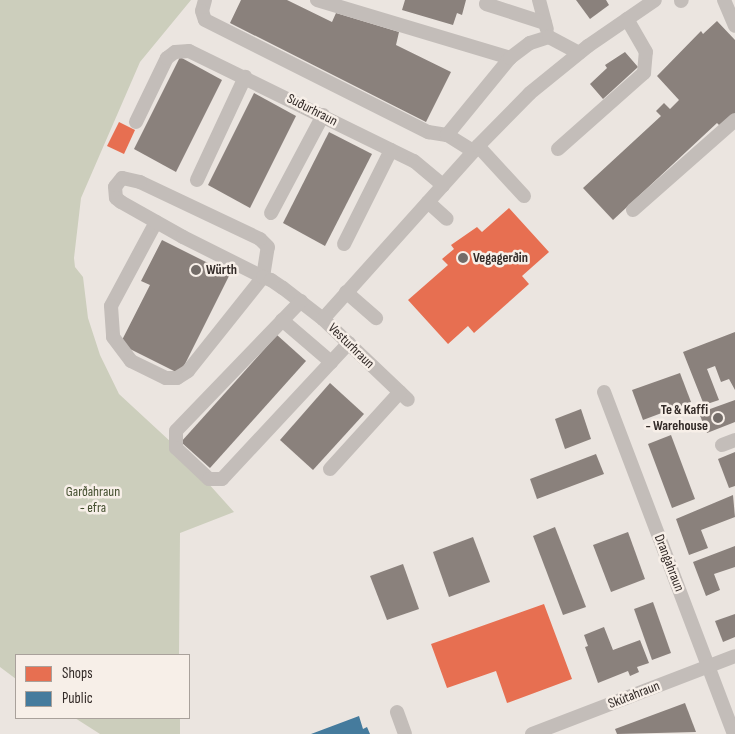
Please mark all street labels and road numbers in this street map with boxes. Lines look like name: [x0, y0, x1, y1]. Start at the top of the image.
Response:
street label: Suðurhraun: [284, 90, 340, 130]
street label: Vesturhraun: [324, 320, 378, 372]
street label: Drangahraun: [650, 532, 688, 594]
street label: Skútahraun: [606, 678, 662, 712]

